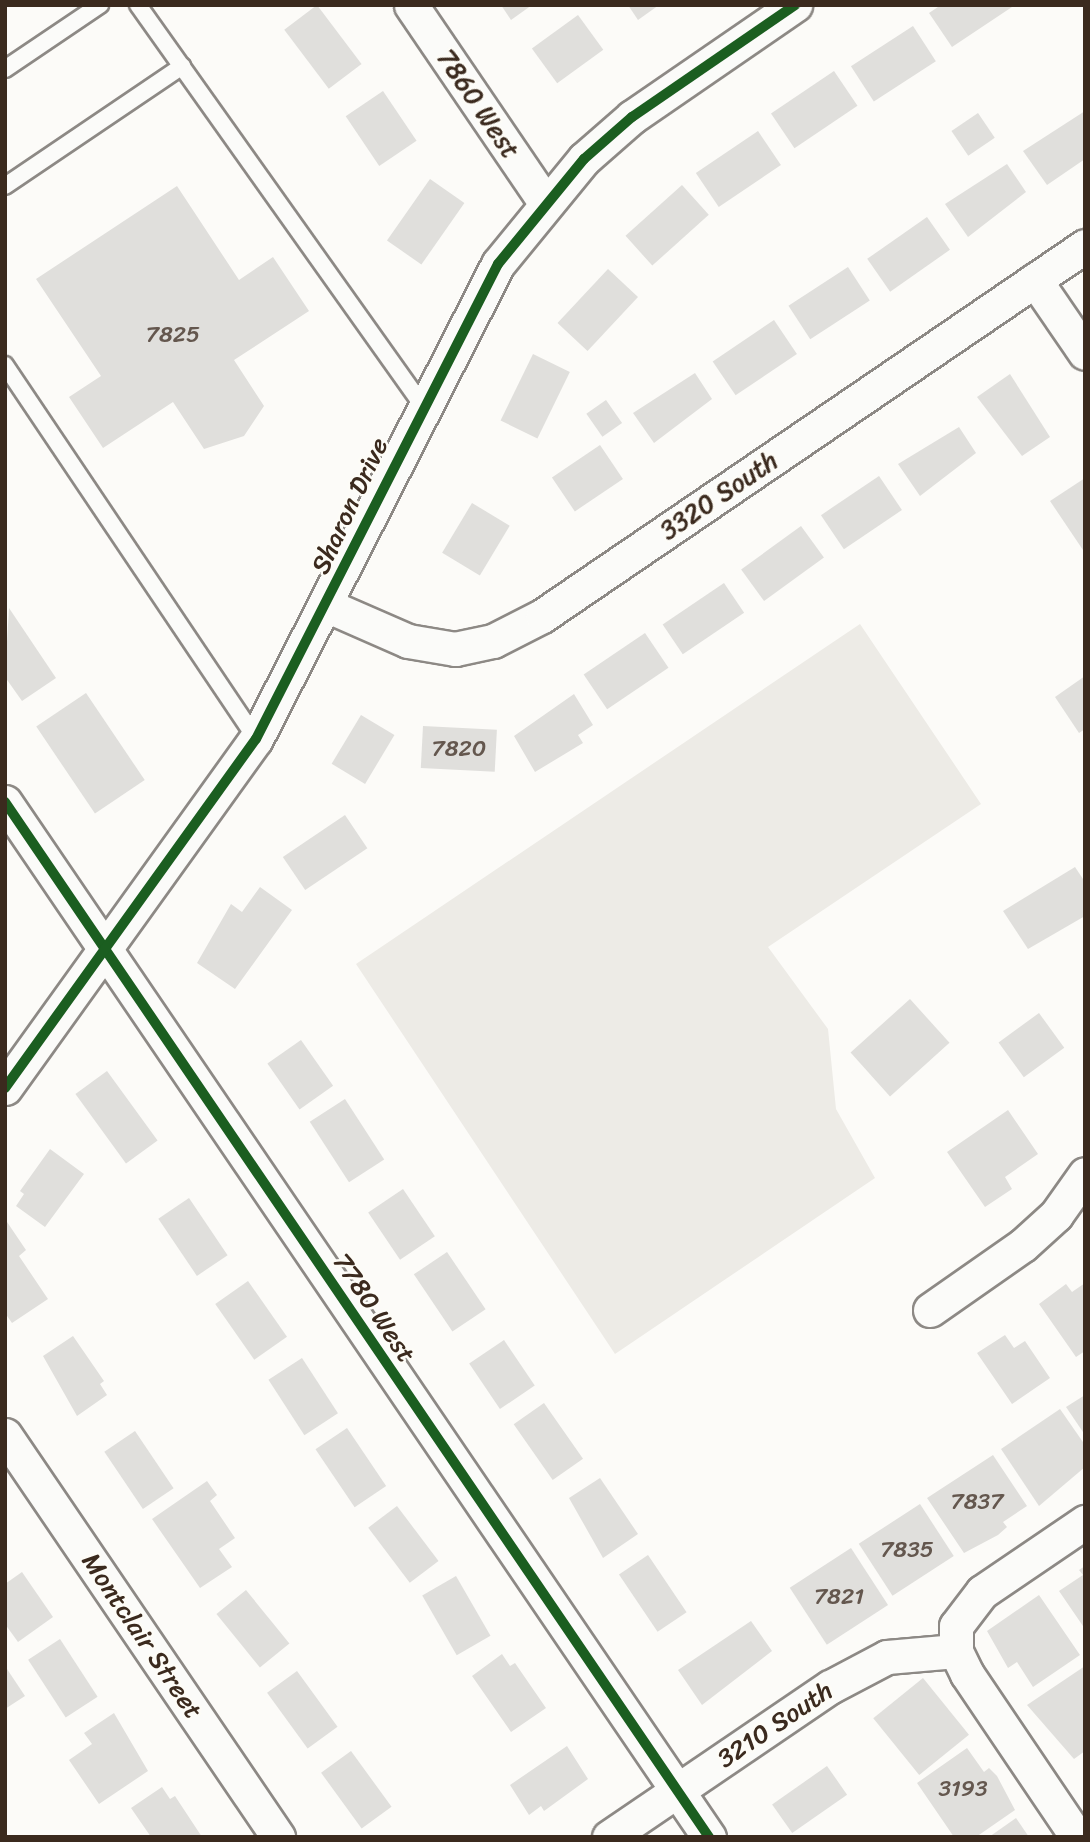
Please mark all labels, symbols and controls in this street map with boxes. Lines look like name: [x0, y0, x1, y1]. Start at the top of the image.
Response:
street label: 7860 West: [430, 43, 526, 165]
house number: 7825: [146, 321, 200, 349]
street label: Sharon Drive: [305, 433, 395, 579]
street label: 3320 South: [654, 445, 784, 547]
house number: 7820: [432, 735, 486, 763]
street label: 7780 West: [326, 1247, 422, 1369]
house number: 7837: [951, 1488, 1003, 1516]
house number: 7835: [880, 1536, 934, 1564]
street label: Montclair Street: [75, 1547, 209, 1725]
house number: 7821: [814, 1583, 864, 1611]
street label: 3210 South: [712, 1675, 838, 1775]
house number: 3193: [938, 1775, 988, 1803]

